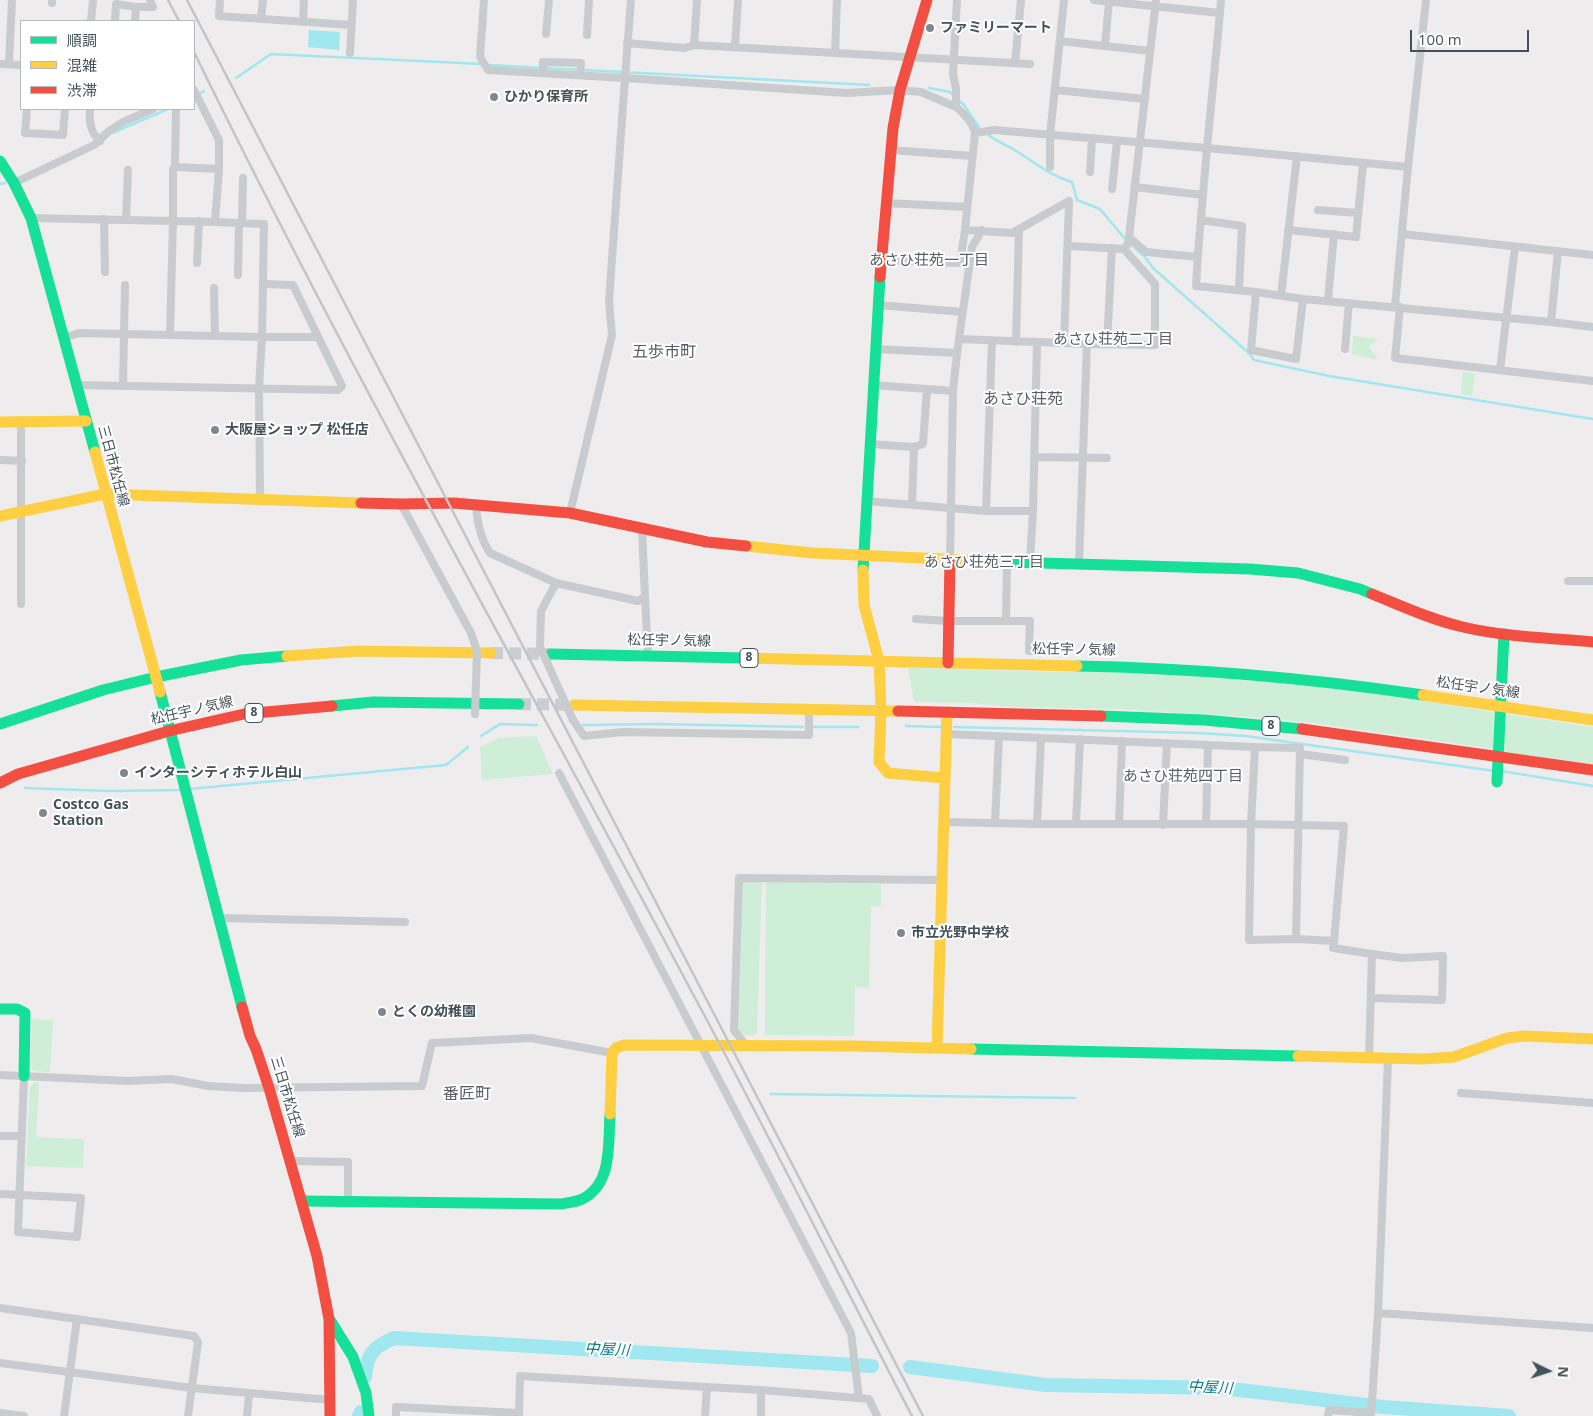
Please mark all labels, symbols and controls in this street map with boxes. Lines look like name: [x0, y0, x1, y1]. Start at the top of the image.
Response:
legend: [20, 20, 195, 110]
place label: ファミリーマート: [940, 20, 1052, 36]
scale bar: [1413, 20, 1532, 52]
marker: ファミリーマート: [924, 22, 936, 34]
text: 100 m: [1418, 29, 1462, 49]
text: 順調: [67, 30, 97, 50]
text: 混雑: [67, 55, 97, 75]
text: 渋滞: [67, 80, 97, 100]
place label: ひかり保育所: [504, 89, 588, 105]
marker: ひかり保育所: [488, 91, 500, 103]
district label: あさひ荘苑一丁目: [869, 252, 989, 270]
district label: あさひ荘苑二丁目: [1053, 331, 1173, 349]
district label: 五歩市町: [632, 342, 696, 362]
district label: あさひ荘苑: [983, 389, 1063, 409]
place label: 大阪屋ショップ 松任店: [225, 422, 369, 438]
street label: 三日市松任線: [94, 423, 132, 509]
marker: 大阪屋ショップ 松任店: [209, 424, 221, 436]
district label: あさひ荘苑三丁目: [924, 554, 1044, 572]
street label: 松任宇ノ気線: [627, 632, 711, 650]
street label: 松任宇ノ気線: [1032, 641, 1116, 659]
road number: 8: [740, 648, 758, 668]
street label: 松任宇ノ気線: [1435, 674, 1521, 702]
street label: 松任宇ノ気線: [149, 693, 235, 729]
road number: 8: [245, 704, 263, 722]
road number: 8: [1262, 716, 1280, 736]
place label: インターシティホテル白山: [134, 765, 302, 781]
marker: インターシティホテル白山: [118, 767, 130, 779]
district label: あさひ荘苑四丁目: [1123, 768, 1243, 786]
place label: Costco Gas Station: [53, 797, 129, 830]
marker: Costco Gas Station: [37, 807, 49, 819]
place label: 市立光野中学校: [911, 925, 1009, 941]
marker: 市立光野中学校: [895, 927, 907, 939]
place label: とくの幼稚園: [392, 1004, 476, 1020]
marker: とくの幼稚園: [376, 1006, 388, 1018]
street label: 三日市松任線: [267, 1054, 307, 1140]
district label: 番匠町: [443, 1084, 491, 1104]
water label: 中屋川: [584, 1340, 630, 1360]
north arrow: [1523, 1346, 1573, 1396]
text: N: [1554, 1366, 1573, 1378]
water label: 中屋川: [1187, 1378, 1233, 1398]

